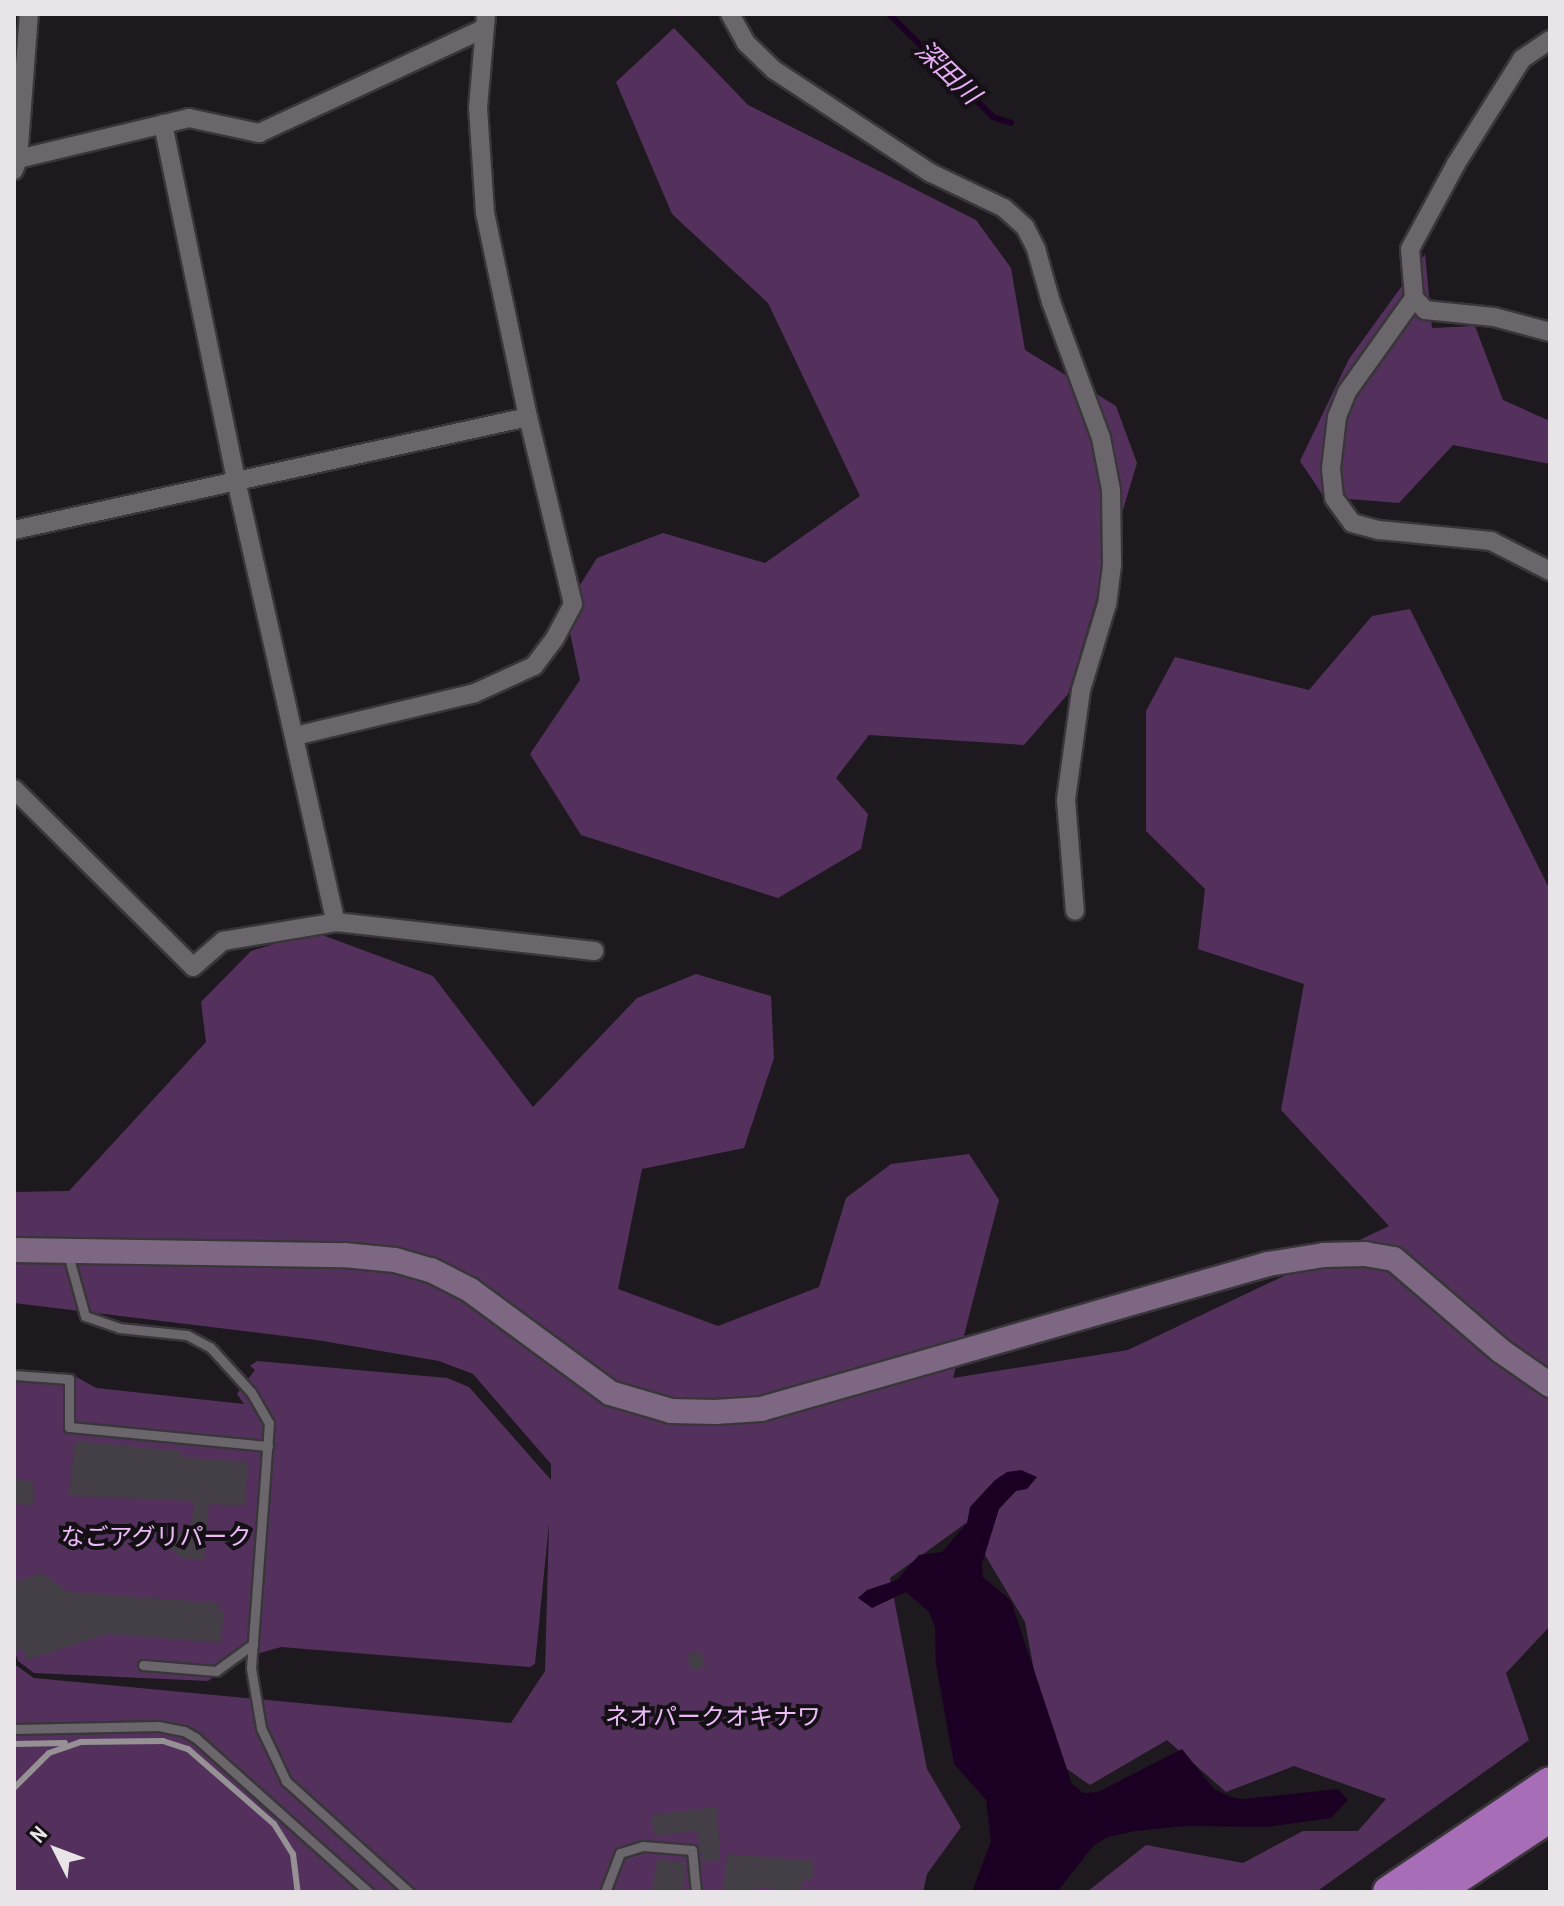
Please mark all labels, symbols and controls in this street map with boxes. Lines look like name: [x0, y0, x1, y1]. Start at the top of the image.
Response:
water label: 深田川: [909, 34, 987, 110]
park label: なごアグリパーク: [60, 1523, 252, 1551]
park label: ネオパークオキナワ: [605, 1703, 821, 1731]
north arrow: [16, 1810, 96, 1890]
text: N: [23, 1819, 54, 1849]

